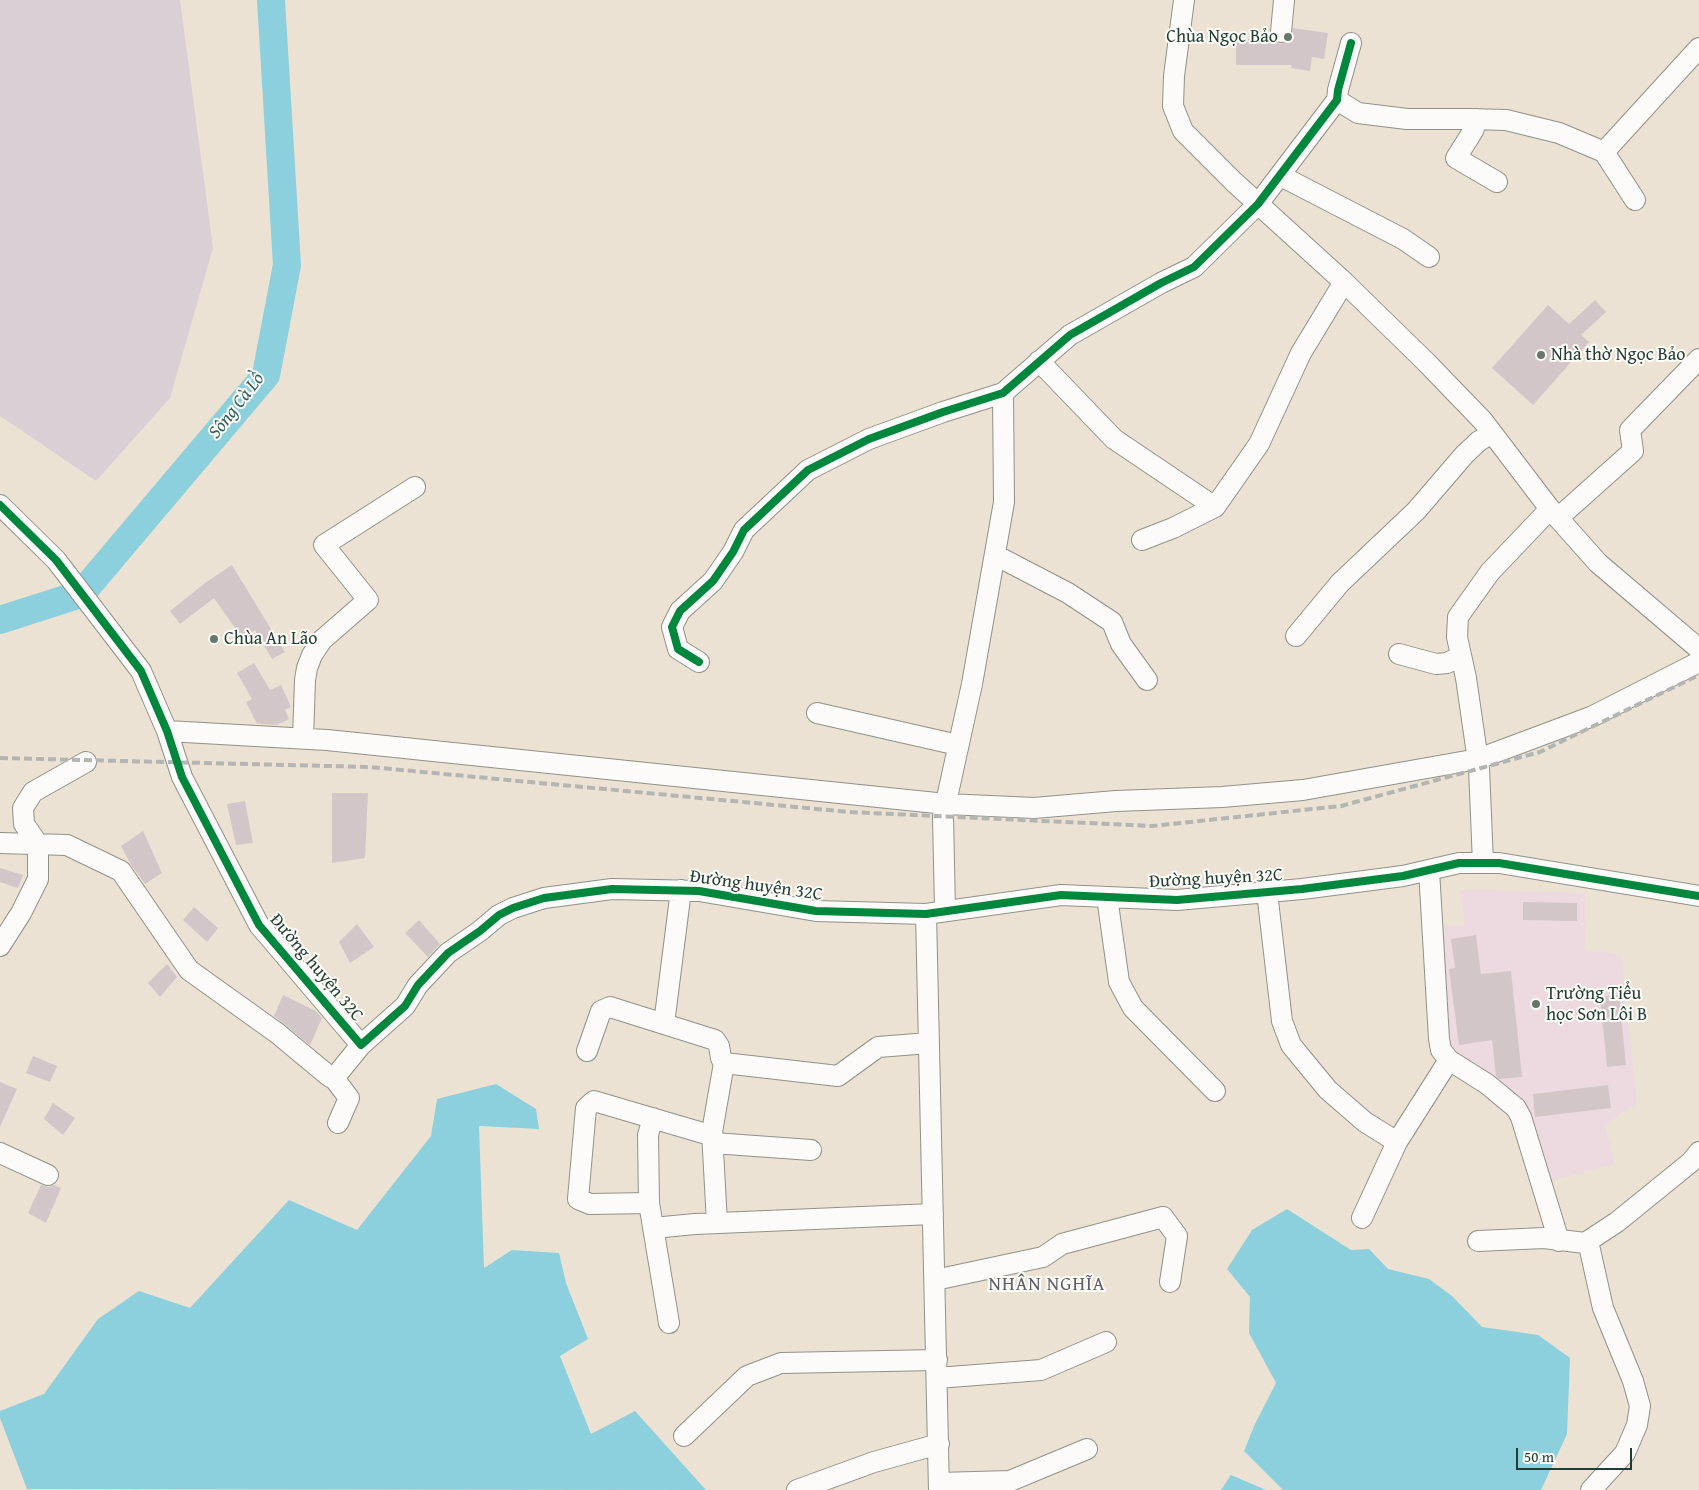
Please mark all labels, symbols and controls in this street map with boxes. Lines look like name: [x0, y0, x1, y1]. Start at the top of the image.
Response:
place label: Chùa Ngọc Bảo: [1166, 26, 1278, 48]
marker: Chùa Ngọc Bảo: [1282, 31, 1294, 43]
place label: Nhà thờ Ngọc Bảo: [1551, 344, 1685, 366]
marker: Nhà thờ Ngọc Bảo: [1535, 349, 1547, 361]
water label: Sông Cà Lồ: [204, 368, 270, 444]
place label: Chùa An Lão: [224, 628, 318, 650]
marker: Chùa An Lão: [208, 633, 220, 645]
street label: Đường huyện 32C: [1149, 865, 1283, 893]
street label: Đường huyện 32C: [688, 866, 824, 906]
street label: Đường huyện 32C: [265, 910, 367, 1026]
place label: Trường Tiểu học Sơn Lôi B: [1546, 983, 1647, 1026]
marker: Trường Tiểu học Sơn Lôi B: [1530, 998, 1542, 1010]
district label: NHÂN NGHĨA: [987, 1274, 1107, 1296]
scale bar: [1519, 1438, 1635, 1470]
text: 50 m: [1524, 1446, 1554, 1467]

